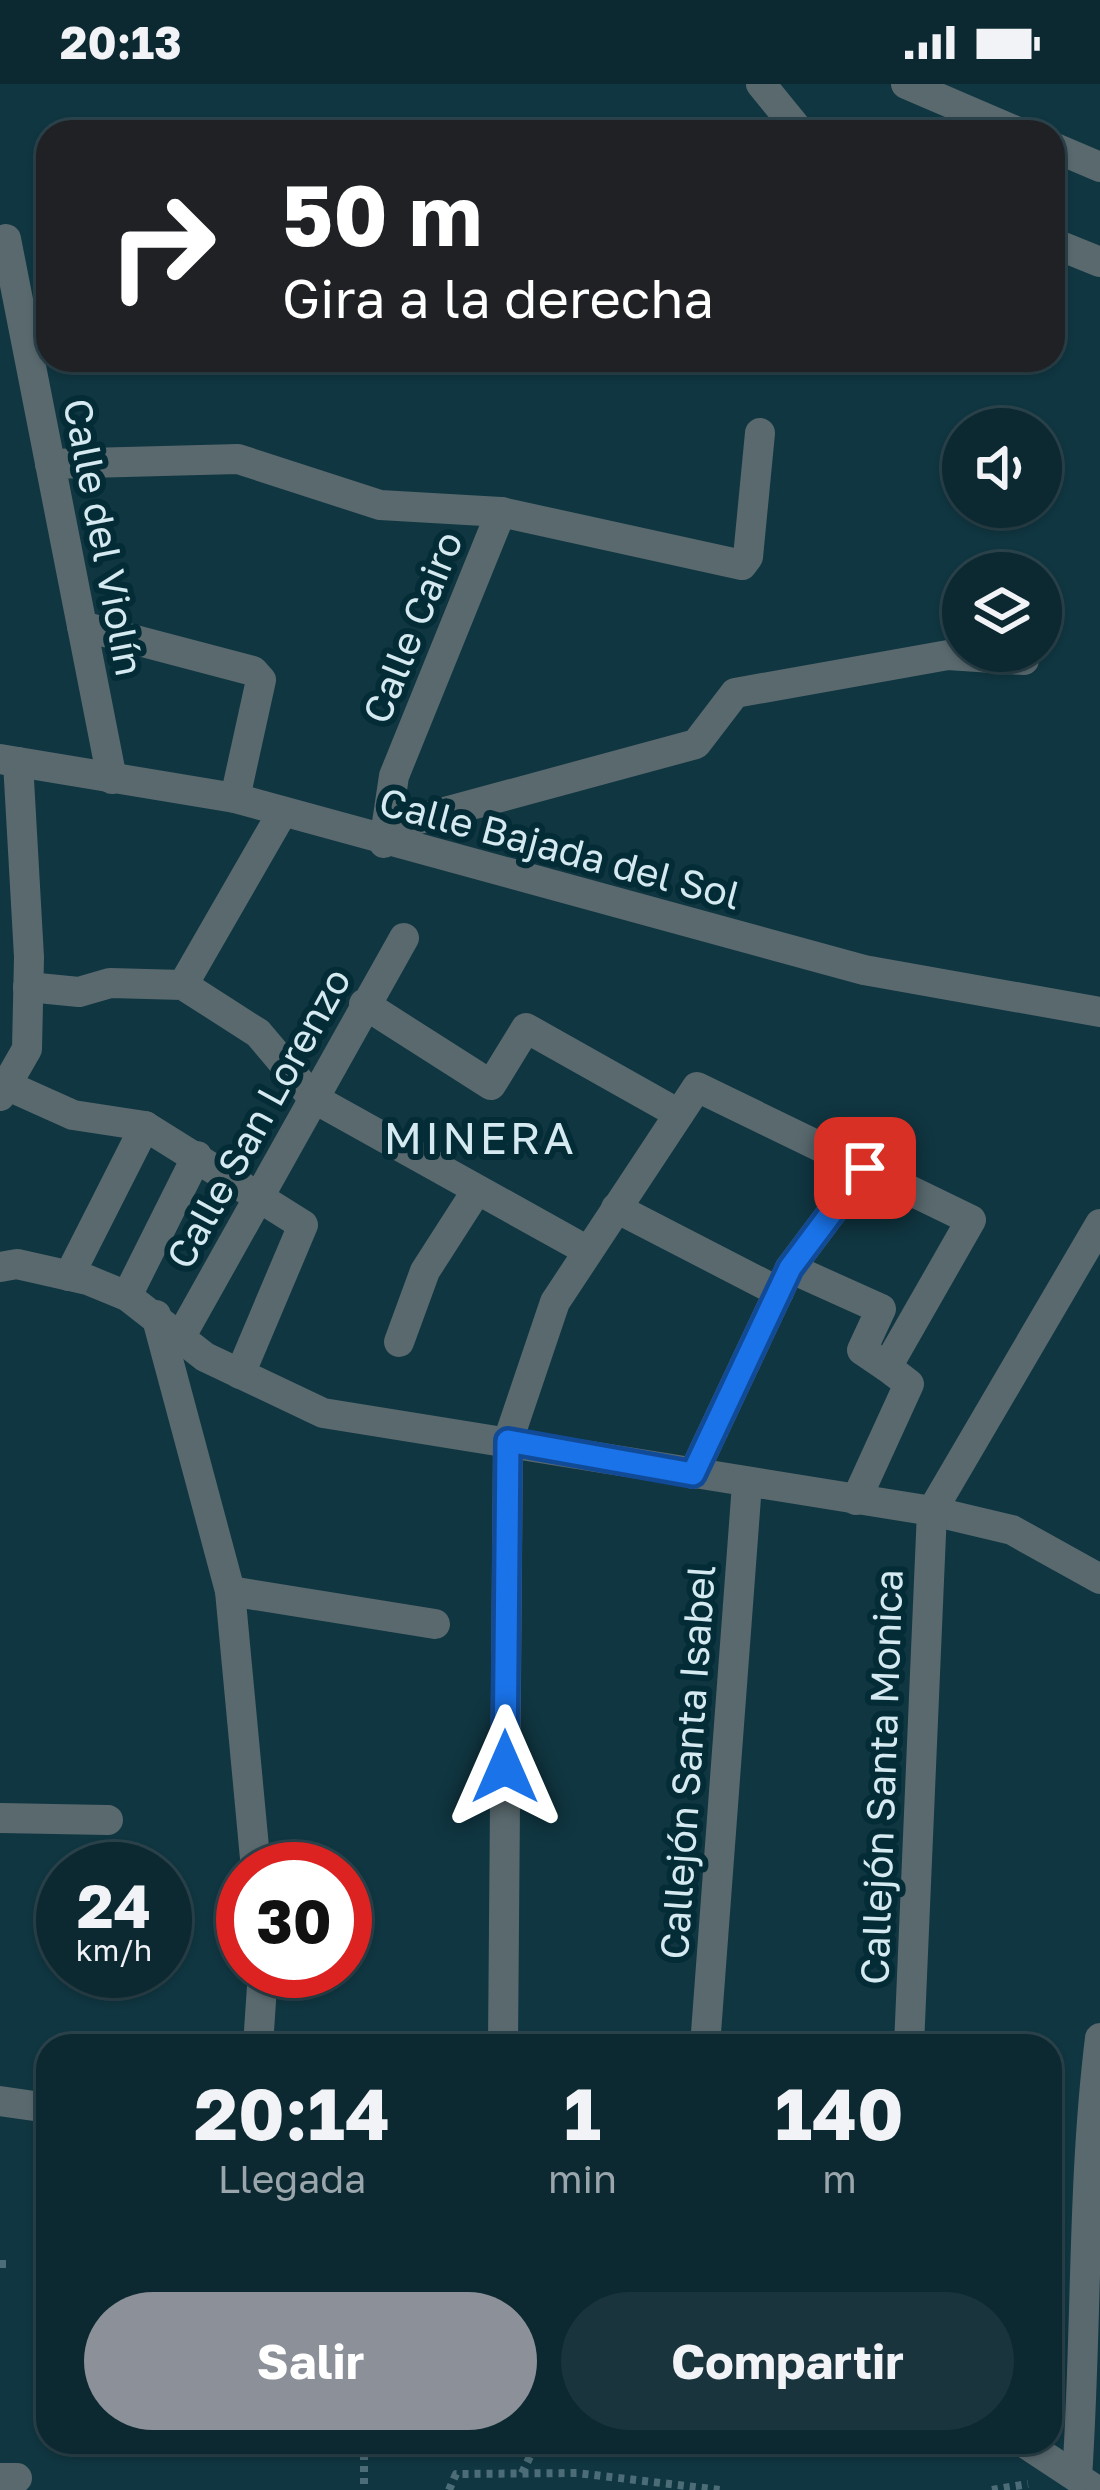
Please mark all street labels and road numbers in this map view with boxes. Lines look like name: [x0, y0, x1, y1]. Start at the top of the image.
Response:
street label: Calle del Violín: [54, 394, 154, 680]
street label: Calle Cairo: [352, 524, 472, 730]
street label: Calle Bajada del Sol: [374, 777, 746, 919]
street label: Calle San Lorenzo: [156, 960, 360, 1276]
street label: Callejón Santa Isabel: [650, 1563, 724, 1961]
street label: Callejón Santa Monica: [850, 1568, 912, 1986]

